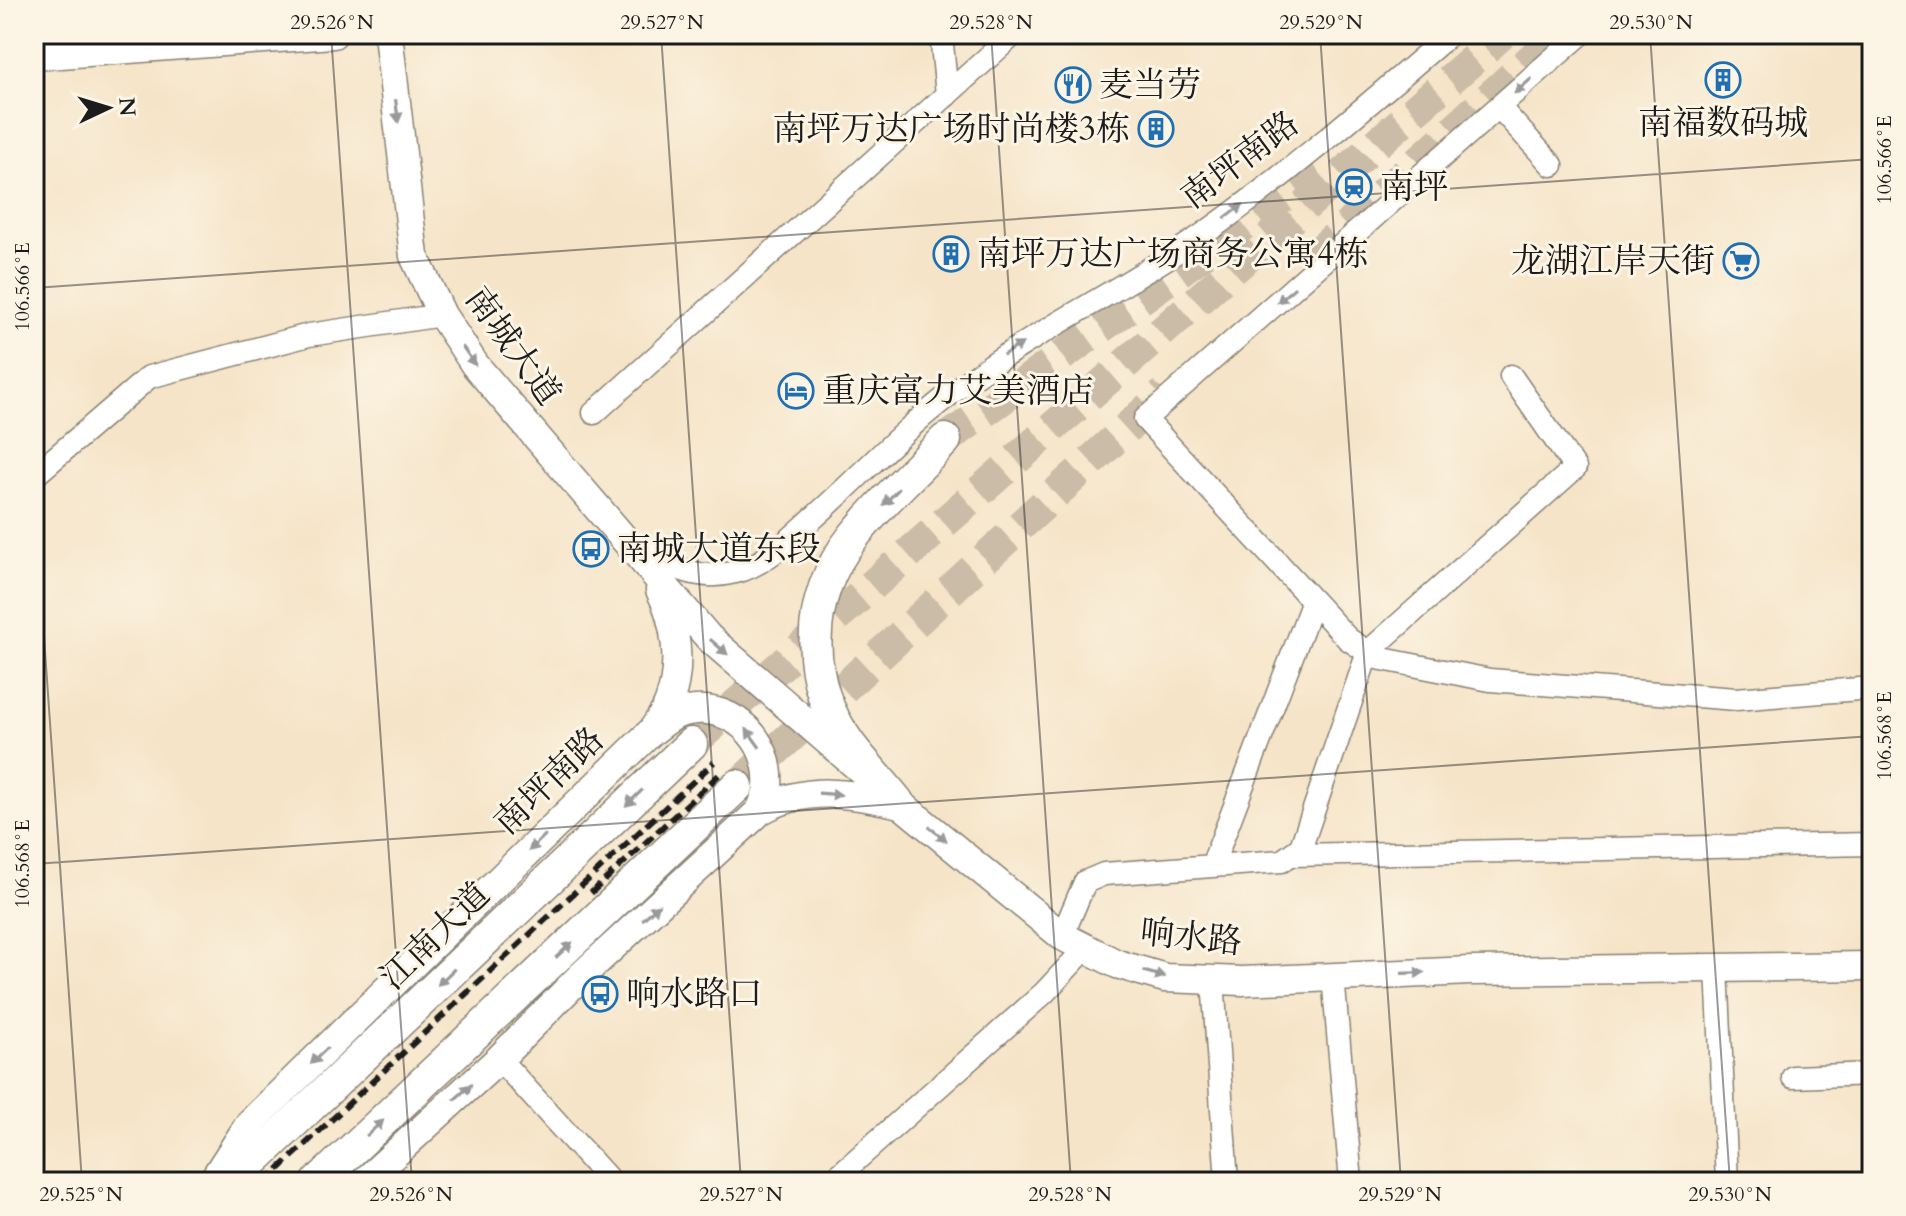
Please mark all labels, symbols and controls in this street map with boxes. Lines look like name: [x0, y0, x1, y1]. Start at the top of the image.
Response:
text: 29.526°N: [290, 9, 374, 36]
text: 29.527°N: [620, 9, 704, 36]
text: 29.528°N: [949, 9, 1033, 36]
text: 29.529°N: [1279, 9, 1363, 36]
text: 29.530°N: [1609, 9, 1693, 36]
building icon: 南福数码城: [1704, 61, 1742, 99]
place label: 麦当劳: [1099, 62, 1201, 108]
restaurant icon: 麦当劳: [1054, 66, 1092, 104]
north arrow: [68, 68, 148, 148]
one-way arrow: [1513, 77, 1533, 94]
text: N: [111, 96, 143, 117]
one-way arrow: [391, 99, 404, 124]
place label: 南福数码城: [1638, 100, 1808, 146]
street label: 南坪南路: [1172, 101, 1308, 219]
place label: 南坪万达广场时尚楼3栋: [773, 106, 1130, 152]
building icon: 南坪万达广场时尚楼3栋: [1137, 110, 1175, 148]
text: 106.566°E: [1871, 115, 1898, 205]
place label: 南坪: [1380, 164, 1448, 210]
station icon: 南坪: [1335, 168, 1373, 206]
one-way arrow: [1223, 204, 1244, 219]
place label: 南坪万达广场商务公寓4栋: [977, 231, 1368, 277]
building icon: 南坪万达广场商务公寓4栋: [932, 235, 970, 273]
place label: 龙湖江岸天街: [1511, 238, 1715, 284]
text: 106.566°E: [9, 242, 36, 332]
supermarket icon: 龙湖江岸天街: [1722, 242, 1760, 280]
street label: 南城大道: [454, 277, 572, 415]
one-way arrow: [1276, 285, 1295, 303]
one-way arrow: [1002, 342, 1024, 356]
one-way arrow: [461, 345, 476, 367]
place label: 重庆富力艾美酒店: [822, 368, 1094, 414]
hotel icon: 重庆富力艾美酒店: [777, 372, 815, 410]
one-way arrow: [883, 487, 901, 506]
place label: 南城大道东段: [617, 526, 821, 572]
bus stop icon: 南城大道东段: [572, 530, 610, 568]
one-way arrow: [709, 638, 729, 655]
text: 106.568°E: [1871, 691, 1898, 781]
street label: 南坪南路: [484, 717, 614, 845]
one-way arrow: [745, 727, 761, 749]
one-way arrow: [818, 788, 843, 801]
one-way arrow: [625, 789, 644, 807]
text: 106.568°E: [9, 819, 36, 909]
one-way arrow: [928, 825, 948, 842]
one-way arrow: [528, 833, 547, 852]
street label: 江南大道: [370, 872, 500, 1000]
one-way arrow: [641, 903, 660, 921]
street label: 响水路: [1138, 909, 1244, 965]
one-way arrow: [554, 941, 573, 959]
one-way arrow: [1401, 966, 1426, 979]
one-way arrow: [437, 967, 456, 986]
one-way arrow: [1141, 969, 1166, 981]
place label: 响水路口: [626, 971, 762, 1017]
bus stop icon: 响水路口: [581, 975, 619, 1013]
one-way arrow: [310, 1046, 329, 1064]
one-way arrow: [453, 1083, 472, 1101]
one-way arrow: [365, 1120, 384, 1138]
text: 29.525°N: [39, 1181, 123, 1208]
text: 29.526°N: [369, 1181, 453, 1208]
text: 29.527°N: [699, 1181, 783, 1208]
text: 29.528°N: [1028, 1181, 1112, 1208]
text: 29.529°N: [1358, 1181, 1442, 1208]
text: 29.530°N: [1688, 1181, 1772, 1208]

